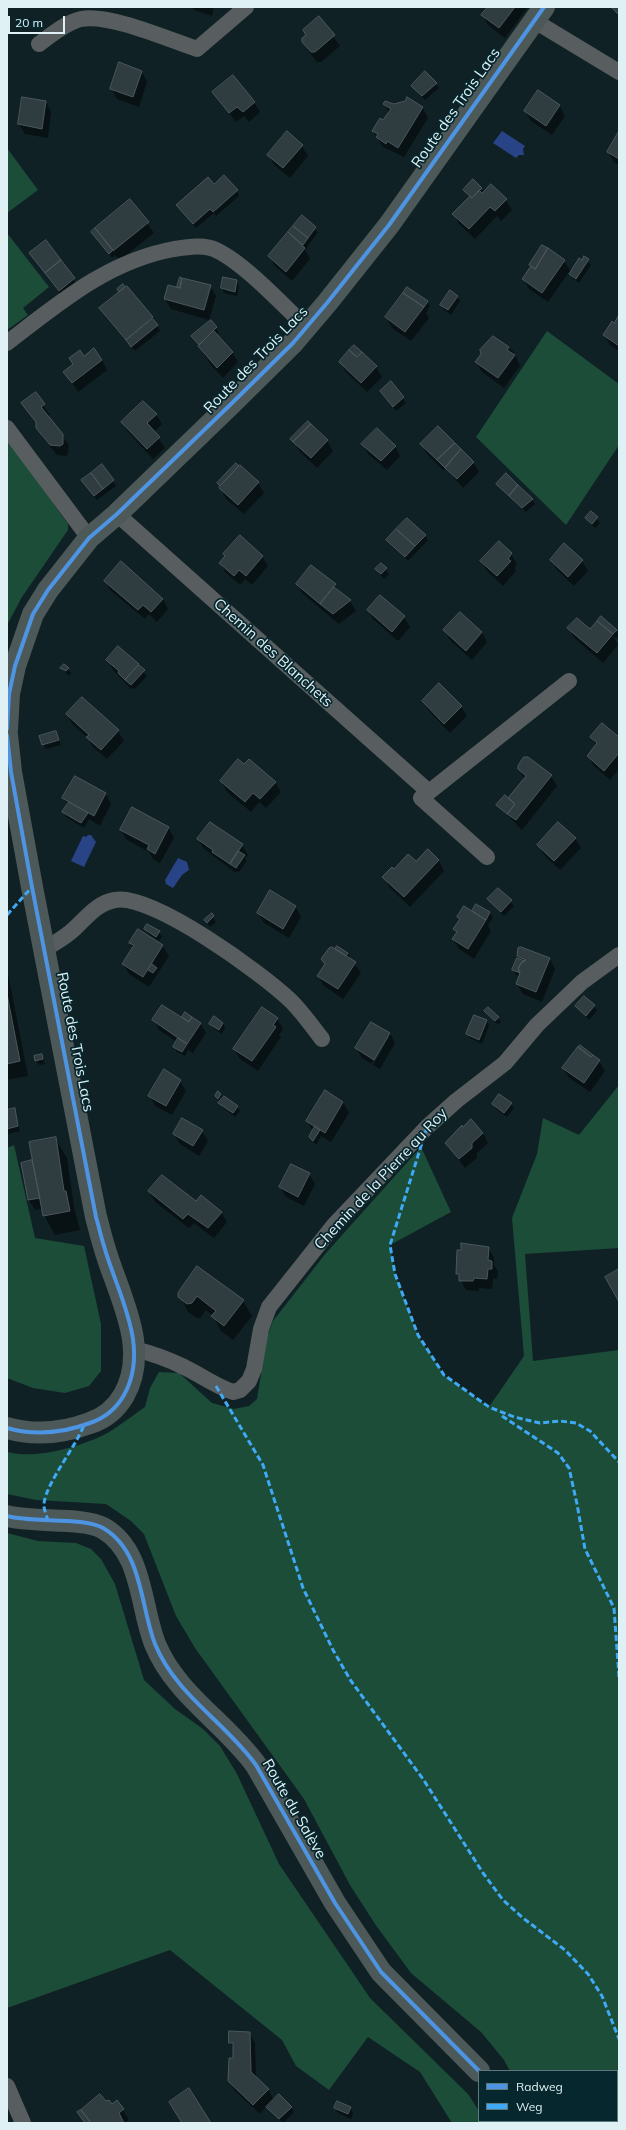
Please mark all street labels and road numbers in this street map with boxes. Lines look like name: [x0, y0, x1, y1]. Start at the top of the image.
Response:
street label: Route des Trois Lacs: [408, 45, 504, 171]
street label: Route des Trois Lacs: [200, 303, 312, 417]
street label: Chemin des Blanchets: [210, 595, 336, 711]
street label: Route des Trois Lacs: [53, 971, 97, 1113]
street label: Chemin de la Pierre au Roy: [311, 1105, 451, 1253]
street label: Route du Salève: [258, 1756, 330, 1862]

